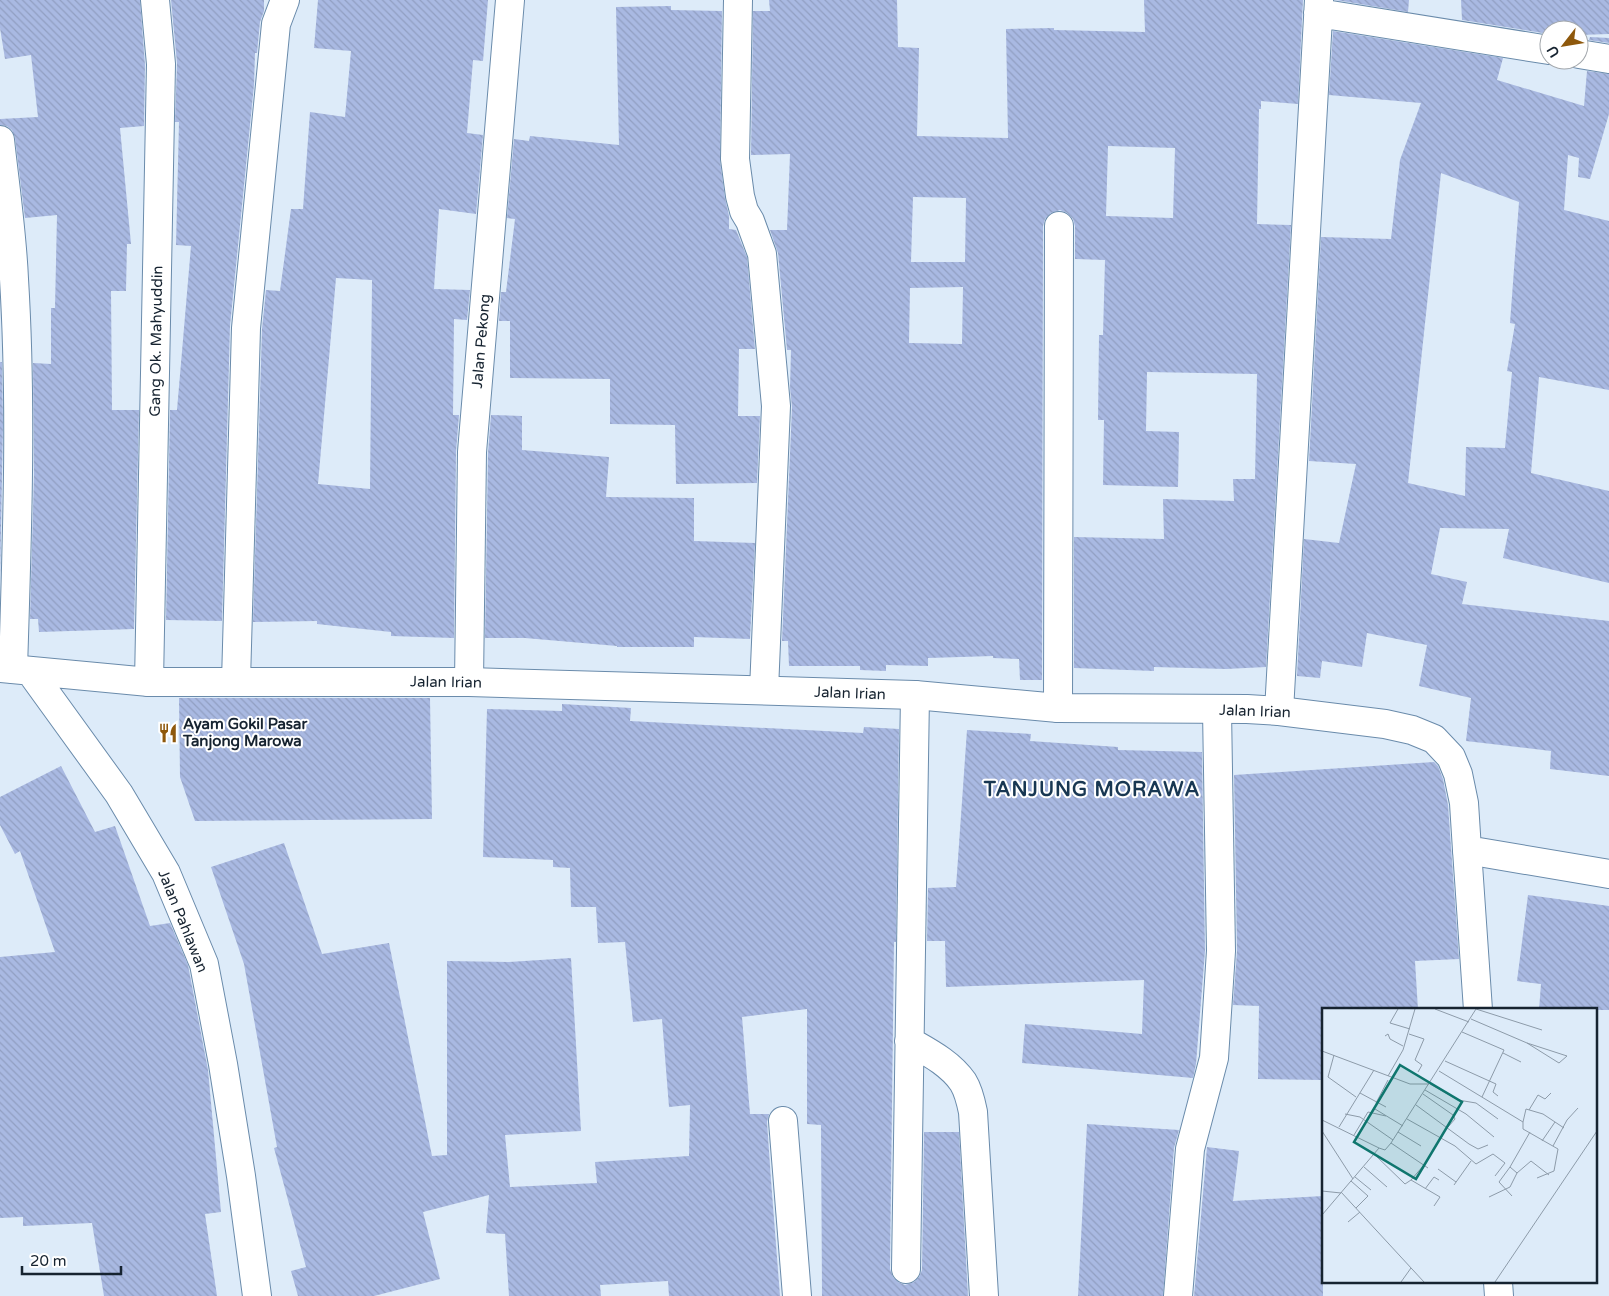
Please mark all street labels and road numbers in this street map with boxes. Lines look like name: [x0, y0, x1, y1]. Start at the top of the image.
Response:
street label: Gang Ok. Mahyuddin: [146, 265, 166, 417]
street label: Jalan Pekong: [468, 293, 494, 389]
street label: Jalan Irian: [410, 672, 482, 692]
street label: Jalan Irian: [814, 683, 886, 703]
street label: Jalan Irian: [1219, 701, 1291, 721]
street label: Jalan Pahlawan: [154, 867, 212, 975]

